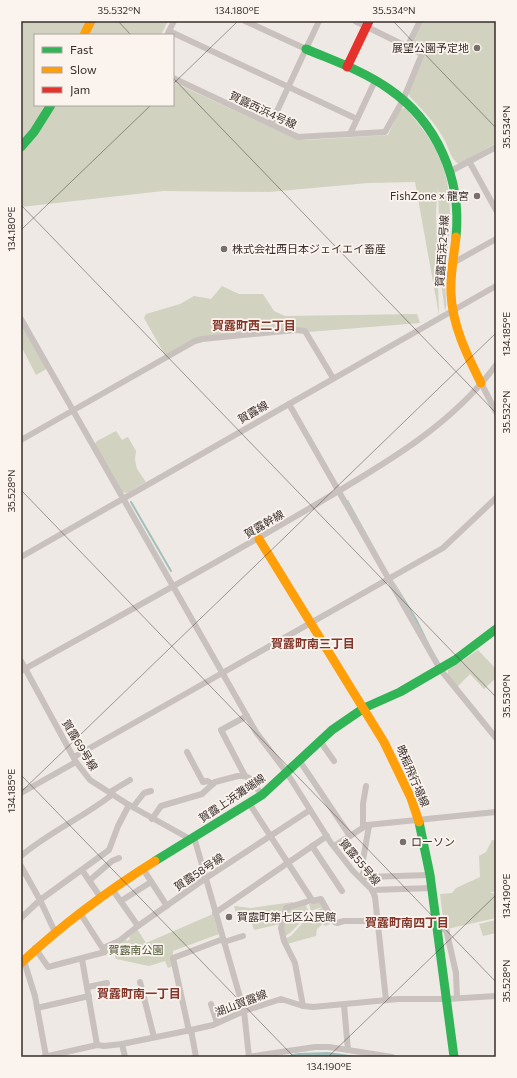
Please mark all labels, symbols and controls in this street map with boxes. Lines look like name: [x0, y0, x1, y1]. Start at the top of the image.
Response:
text: 35.532°N: [98, 4, 140, 16]
text: 134.180°E: [215, 4, 260, 16]
text: 35.534°N: [372, 4, 416, 16]
legend: [34, 34, 174, 106]
place label: 展望公園予定地: [392, 41, 469, 54]
text: Fast: [70, 42, 93, 56]
marker: 展望公園予定地: [472, 43, 482, 53]
text: Slow: [70, 62, 97, 76]
text: Jam: [70, 82, 90, 97]
street label: 賀露西浜4号線: [228, 88, 299, 131]
text: 35.534°N: [500, 105, 512, 149]
place label: FishZone × 龍宮: [390, 189, 469, 202]
marker: FishZone × 龍宮: [472, 191, 482, 201]
text: 134.180°E: [5, 206, 17, 252]
street label: 賀露西浜2号線: [433, 215, 451, 287]
place label: 株式会社西日本ジェイエイ畜産: [232, 242, 386, 255]
marker: 株式会社西日本ジェイエイ畜産: [219, 244, 229, 254]
text: 134.185°E: [500, 312, 512, 356]
district label: 賀露町西二丁目: [212, 318, 296, 332]
text: 35.532°N: [500, 391, 512, 433]
street label: 賀露線: [235, 398, 270, 425]
text: 35.528°N: [5, 469, 17, 513]
street label: 賀露幹線: [241, 507, 286, 540]
district label: 賀露町南三丁目: [271, 636, 355, 650]
text: 35.530°N: [500, 674, 512, 718]
street label: 賀露69号線: [60, 717, 101, 773]
street label: 晩稲飛行場線: [395, 743, 432, 809]
text: 134.185°E: [5, 769, 17, 813]
street label: 賀露上浜灘端線: [196, 771, 267, 825]
place label: ローソン: [411, 835, 455, 848]
street label: 賀露55号線: [337, 836, 384, 888]
marker: ローソン: [398, 837, 408, 847]
street label: 賀露58号線: [171, 850, 226, 893]
text: 134.190°E: [500, 873, 512, 919]
place label: 賀露町第七区公民館: [237, 910, 336, 923]
marker: 賀露町第七区公民館: [224, 912, 234, 922]
district label: 賀露町南四丁目: [365, 915, 449, 929]
park label: 賀露南公園: [109, 943, 164, 956]
text: 35.528°N: [500, 959, 512, 1003]
district label: 賀露町南一丁目: [97, 986, 181, 1000]
street label: 湖山賀露線: [213, 987, 269, 1018]
text: 134.190°E: [307, 1060, 352, 1072]

